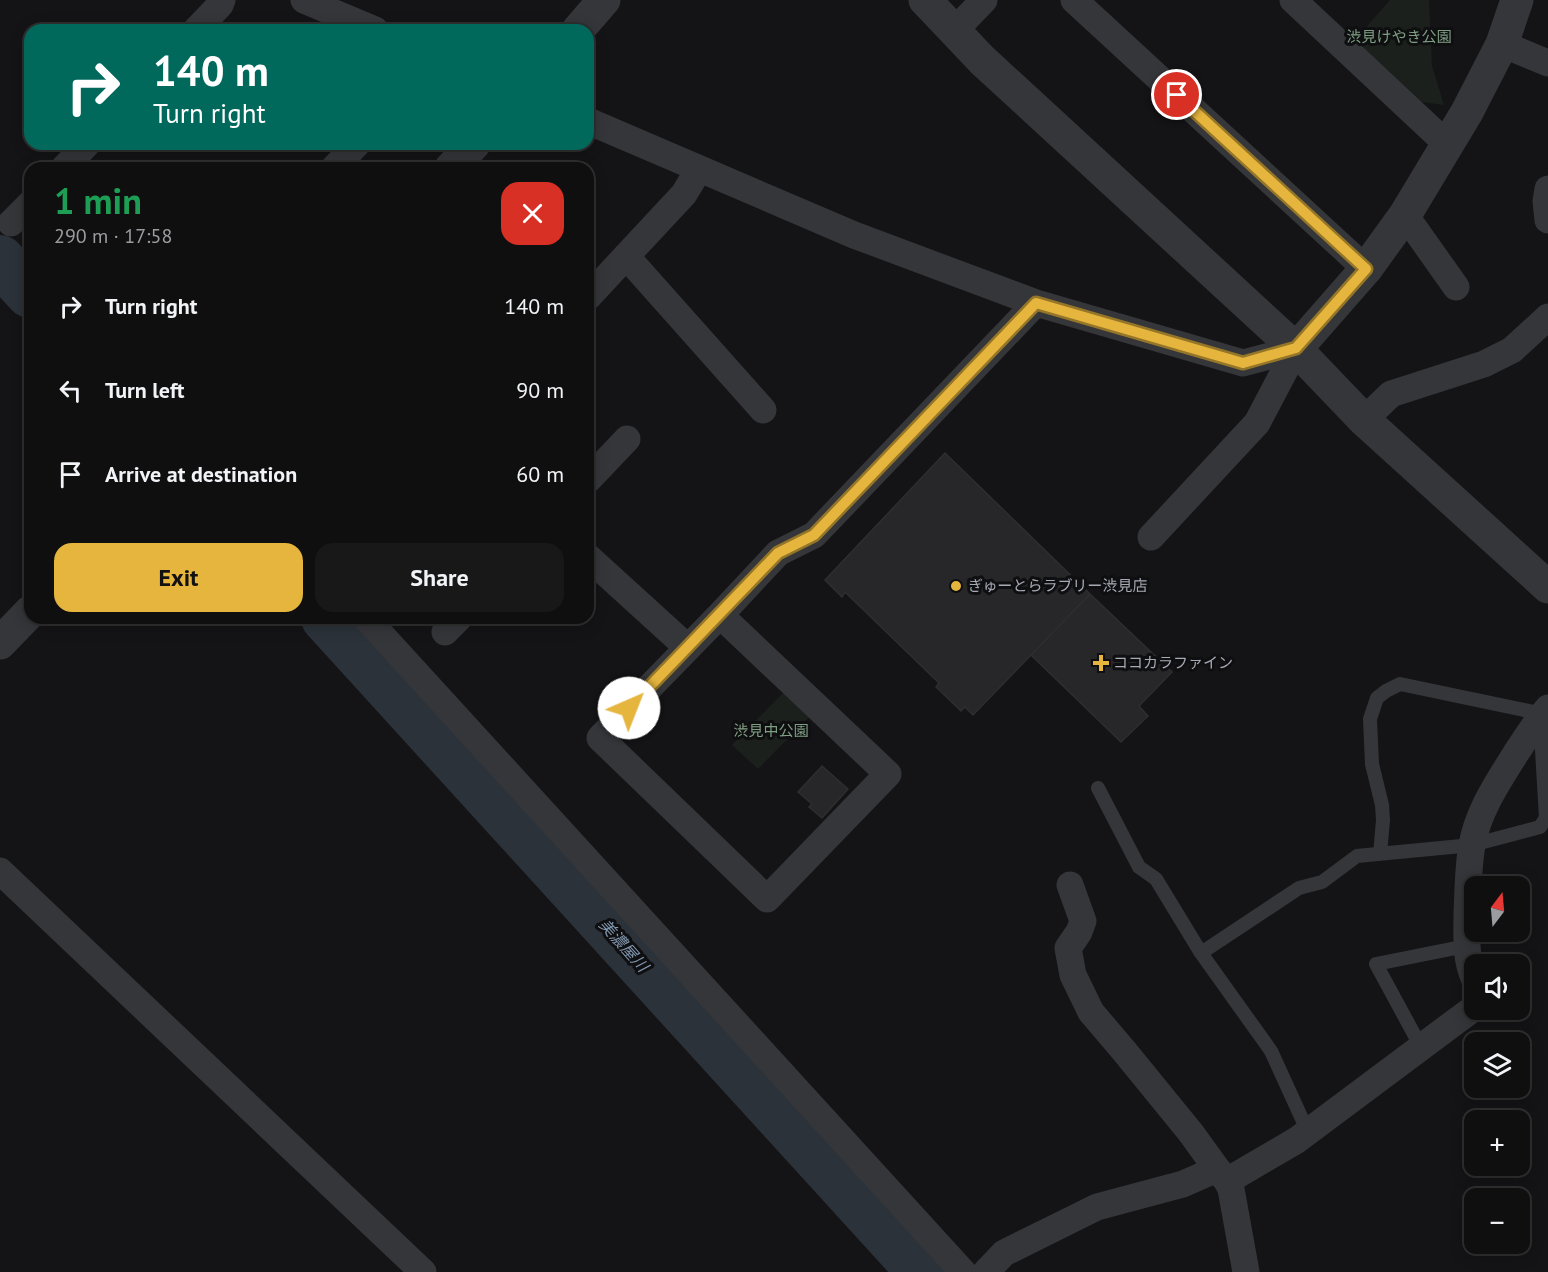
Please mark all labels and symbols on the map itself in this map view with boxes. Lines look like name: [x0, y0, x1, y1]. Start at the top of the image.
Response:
park label: 渋見けやき公園: [1346, 27, 1452, 46]
pin: [1151, 69, 1202, 120]
place label: ぎゅーとらラブリー渋見店: [968, 576, 1148, 595]
marker: ぎゅーとらラブリー渋見店: [949, 579, 963, 593]
place label: ココカラファイン: [1113, 653, 1233, 672]
marker: ココカラファイン: [1094, 656, 1108, 670]
position arrow: [597, 676, 661, 740]
park label: 渋見中公園: [733, 721, 809, 740]
north arrow: [1464, 876, 1530, 942]
water label: 美濃屋川: [595, 915, 654, 977]

